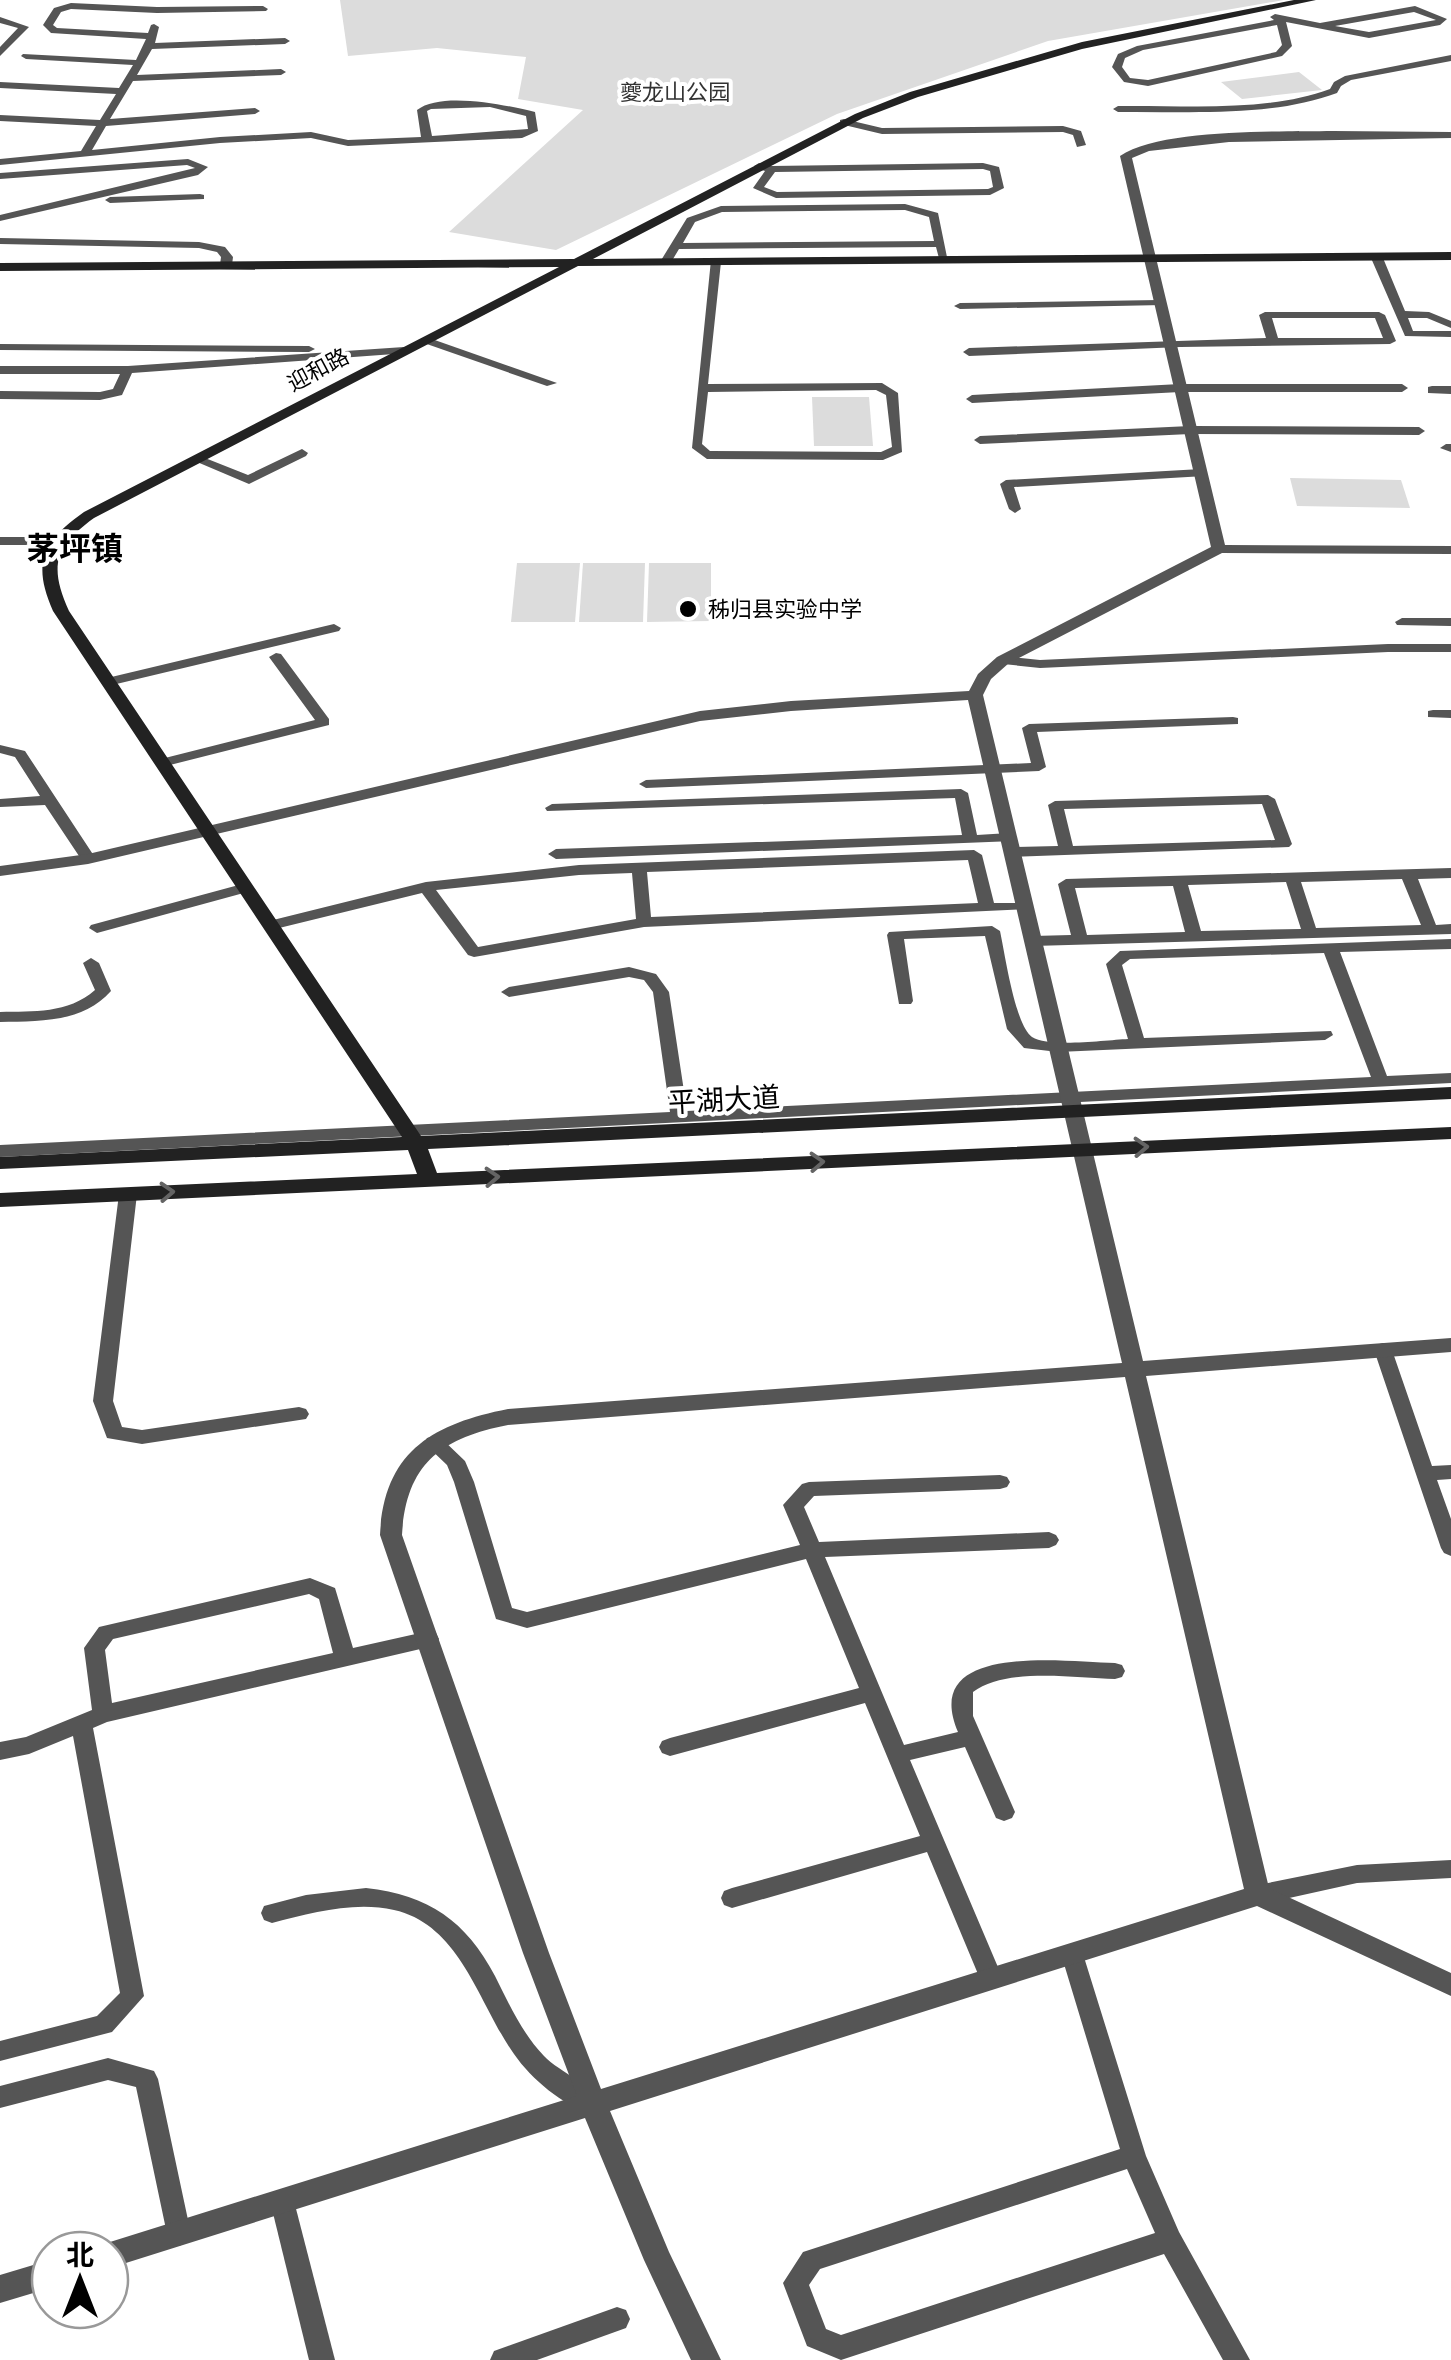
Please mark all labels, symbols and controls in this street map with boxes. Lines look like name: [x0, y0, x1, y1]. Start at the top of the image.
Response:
park label: 夔龙山公园: [620, 78, 730, 107]
street label: 迎和路: [282, 342, 354, 398]
district label: 茅坪镇: [27, 528, 123, 570]
place label: 秭归县实验中学: [708, 595, 862, 624]
marker: 秭归县实验中学: [677, 598, 699, 620]
street label: 平湖大道: [667, 1079, 781, 1121]
one-way arrow: [1134, 1137, 1150, 1158]
one-way arrow: [809, 1152, 825, 1173]
one-way arrow: [484, 1167, 500, 1188]
one-way arrow: [160, 1182, 176, 1203]
north arrow: [30, 2230, 130, 2330]
text: 北: [66, 2237, 94, 2274]

